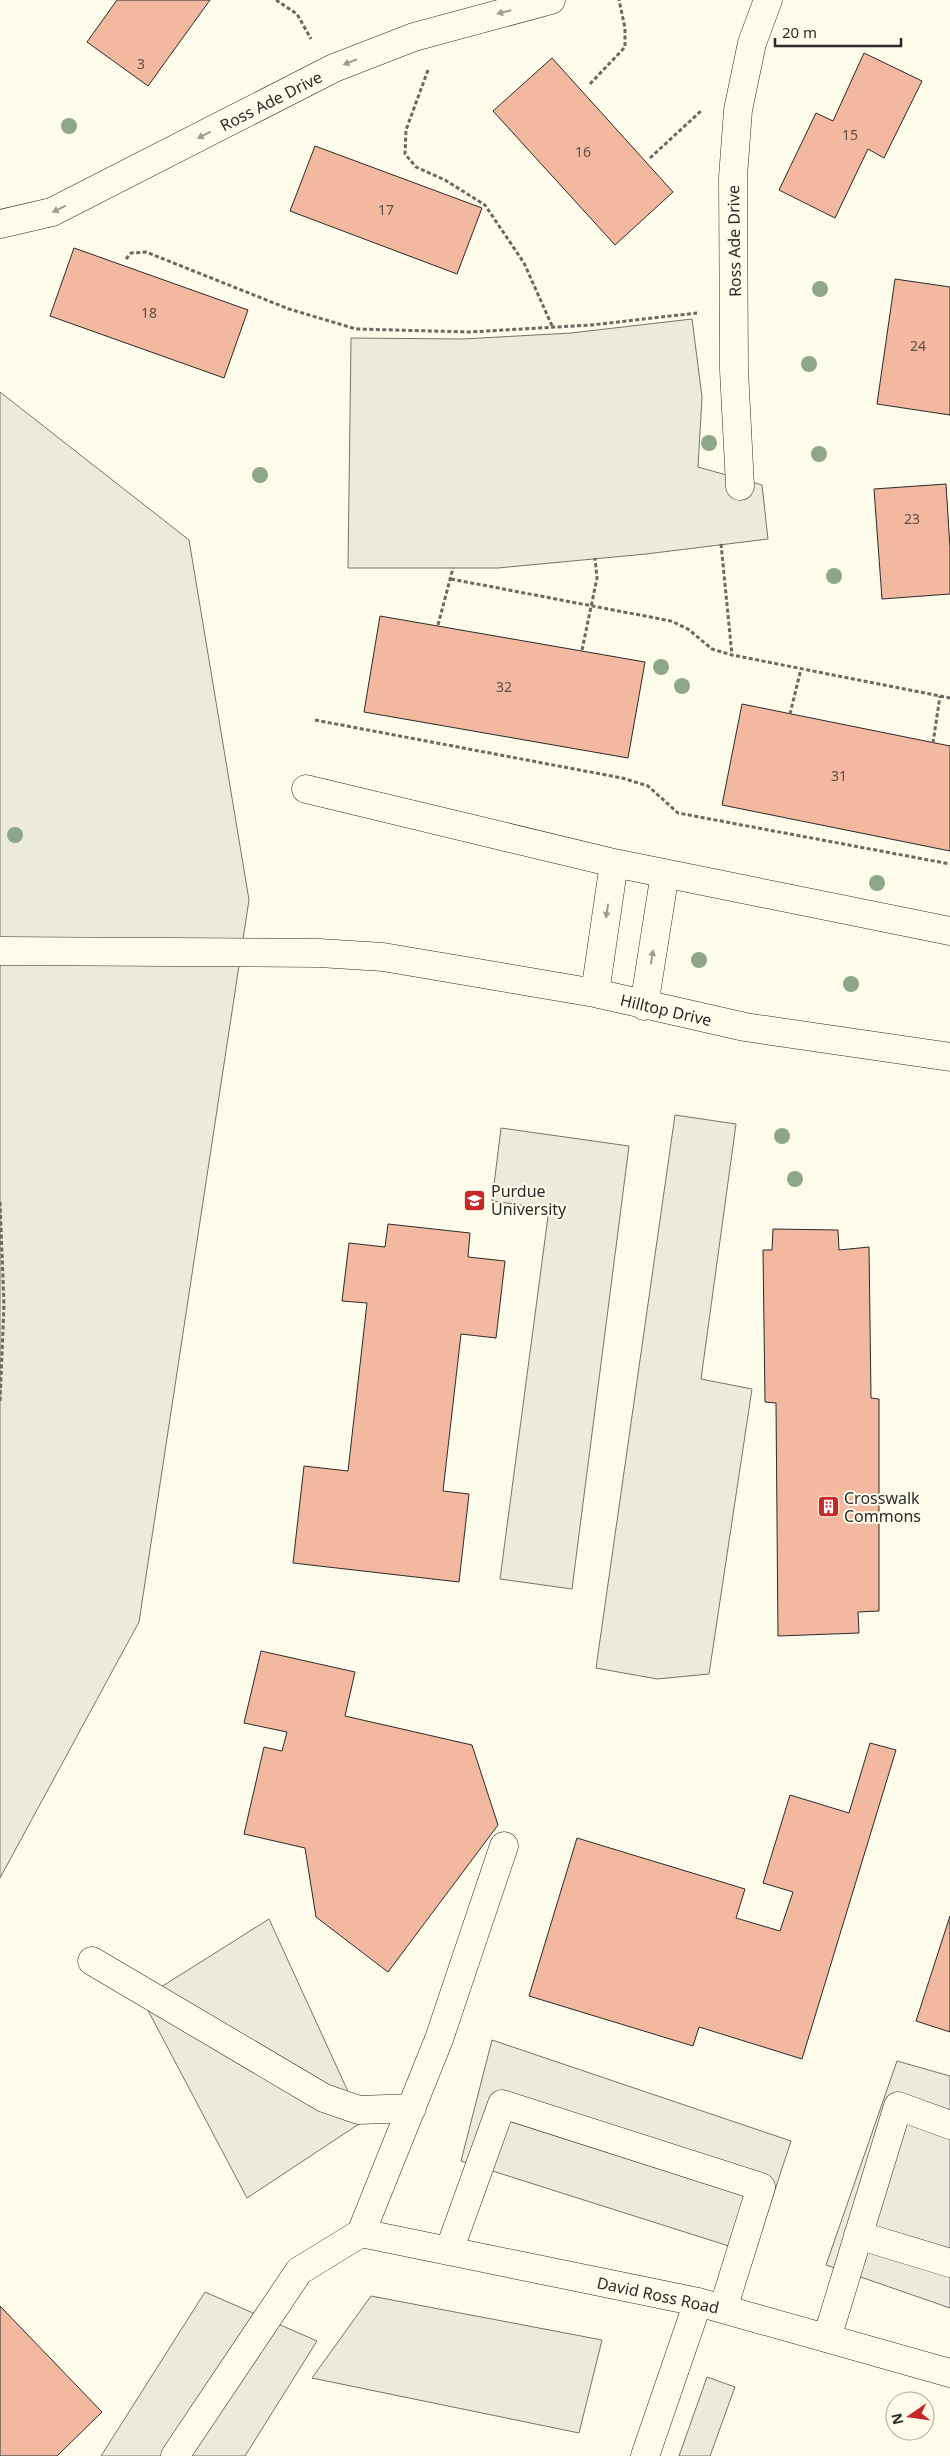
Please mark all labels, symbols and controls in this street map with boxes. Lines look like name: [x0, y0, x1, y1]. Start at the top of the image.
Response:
one-way arrow: [496, 8, 511, 16]
scale bar: [775, 15, 901, 47]
text: 20 m: [782, 22, 817, 42]
house number: 3: [137, 54, 145, 73]
one-way arrow: [342, 59, 357, 67]
street label: Ross Ade Drive: [216, 66, 326, 136]
house number: 15: [842, 125, 858, 144]
one-way arrow: [197, 131, 212, 139]
house number: 16: [575, 142, 591, 161]
street label: Ross Ade Drive: [722, 185, 746, 297]
house number: 17: [378, 200, 394, 219]
one-way arrow: [52, 204, 67, 213]
house number: 18: [141, 303, 157, 322]
house number: 24: [910, 336, 926, 355]
house number: 23: [904, 509, 920, 528]
house number: 32: [496, 677, 512, 696]
house number: 31: [831, 766, 847, 785]
one-way arrow: [603, 903, 611, 919]
one-way arrow: [648, 949, 656, 965]
street label: Hilltop Drive: [618, 989, 714, 1031]
place label: Purdue University: [491, 1180, 567, 1220]
school or university icon: Purdue University: [463, 1188, 487, 1212]
place label: Crosswalk Commons: [844, 1487, 921, 1527]
building icon: Crosswalk Commons: [816, 1495, 840, 1519]
street label: David Ross Road: [595, 2271, 721, 2319]
north arrow: [885, 2391, 935, 2441]
text: N: [886, 2411, 907, 2427]

